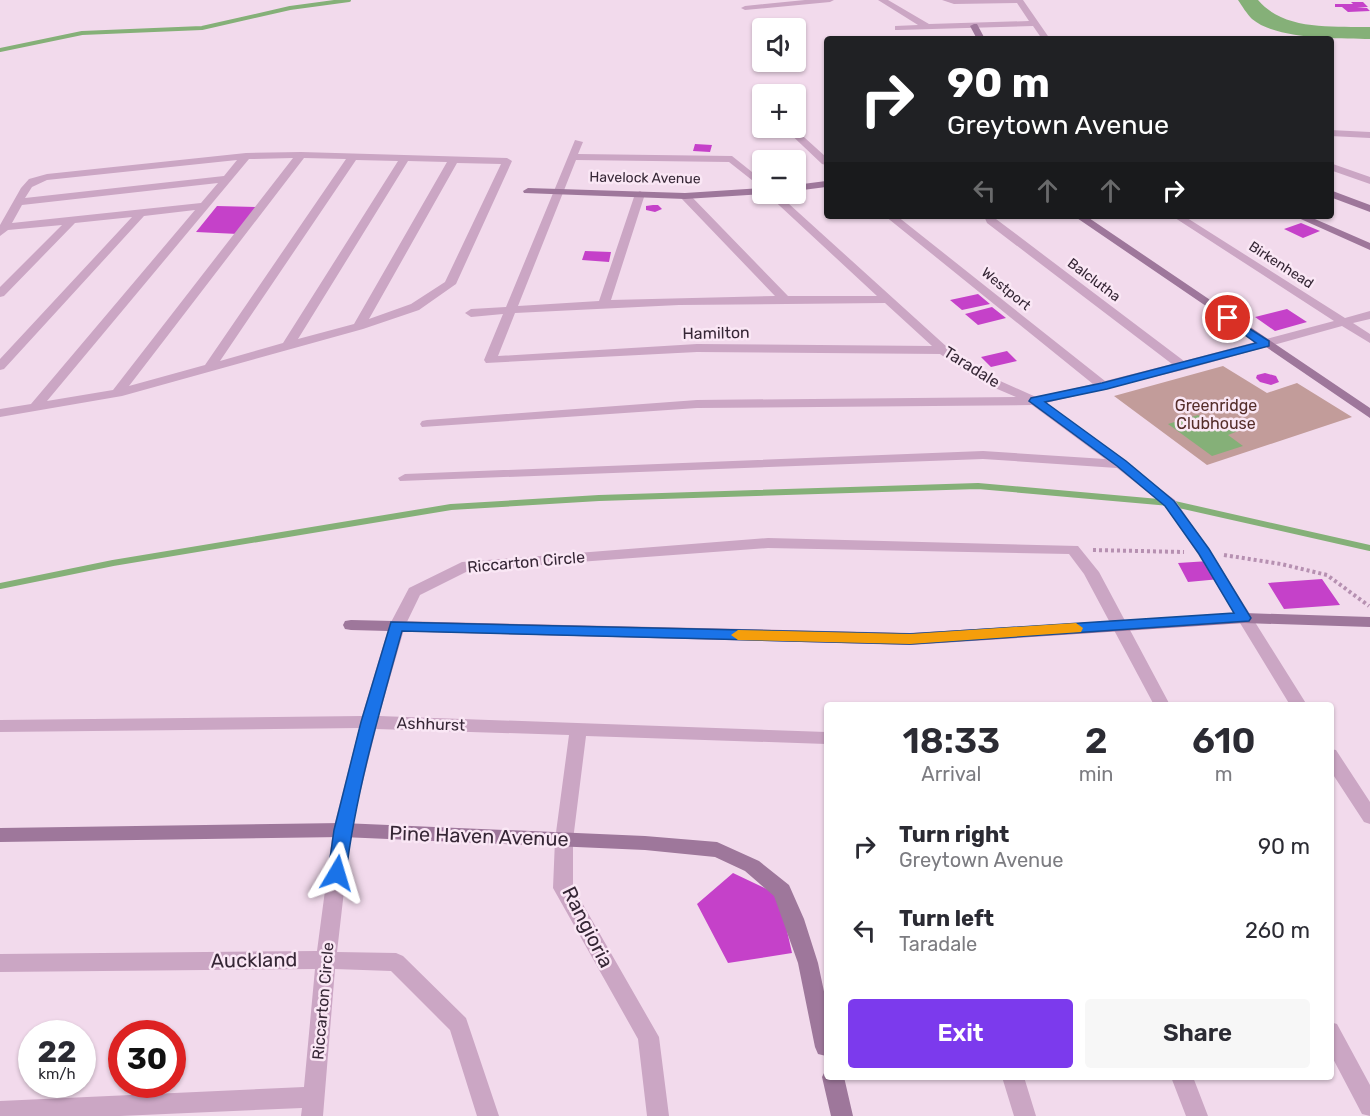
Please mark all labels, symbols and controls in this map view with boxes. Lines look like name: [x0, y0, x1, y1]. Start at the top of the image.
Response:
map controls: [752, 18, 806, 204]
button: sound: [752, 18, 806, 72]
text: 90 m: [947, 58, 1050, 108]
icon: right: [848, 60, 926, 138]
button: +: [752, 84, 806, 138]
text: Greytown Avenue: [947, 109, 1169, 141]
button: −: [752, 150, 806, 204]
street label: Havelock Avenue: [589, 169, 701, 187]
icon: left: [968, 174, 1001, 207]
icon: ahead: [1031, 174, 1064, 207]
icon: ahead: [1094, 174, 1127, 207]
icon: right: [1157, 174, 1190, 207]
street label: Birkenhead: [1245, 238, 1317, 292]
street label: Balclutha: [1064, 255, 1124, 305]
street label: Westport: [978, 264, 1035, 314]
pin: [1202, 292, 1253, 343]
icon: arrive: [1211, 301, 1244, 334]
street label: Hamilton: [682, 323, 750, 343]
street label: Taradale: [940, 342, 1004, 392]
park label: Greenridge Clubhouse: [1175, 396, 1257, 433]
street label: Riccarton Circle: [466, 547, 586, 577]
street label: Ashhurst: [396, 713, 466, 735]
text: 18:33: [902, 719, 1000, 762]
text: 2: [1085, 719, 1108, 762]
text: 610: [1192, 719, 1255, 762]
text: Arrival: [921, 762, 981, 786]
text: min: [1079, 762, 1114, 786]
text: m: [1215, 762, 1233, 786]
street label: Pine Haven Avenue: [389, 821, 569, 851]
text: Turn right: [899, 821, 1009, 848]
icon: right: [848, 830, 881, 863]
text: 90 m: [1258, 833, 1310, 860]
position arrow: [305, 841, 369, 905]
text: Greytown Avenue: [899, 848, 1063, 872]
street label: Rangioria: [557, 882, 619, 972]
text: Turn left: [899, 905, 994, 932]
icon: left: [848, 914, 881, 947]
text: 260 m: [1245, 917, 1310, 944]
text: Taradale: [899, 932, 977, 956]
street label: Riccarton Circle: [308, 941, 338, 1061]
street label: Auckland: [211, 947, 297, 973]
button: Exit: [848, 999, 1073, 1068]
button: Share: [1085, 999, 1310, 1068]
speed limit sign: 30: [108, 1020, 186, 1098]
text: 22: [38, 1034, 77, 1070]
text: km/h: [38, 1065, 76, 1083]

